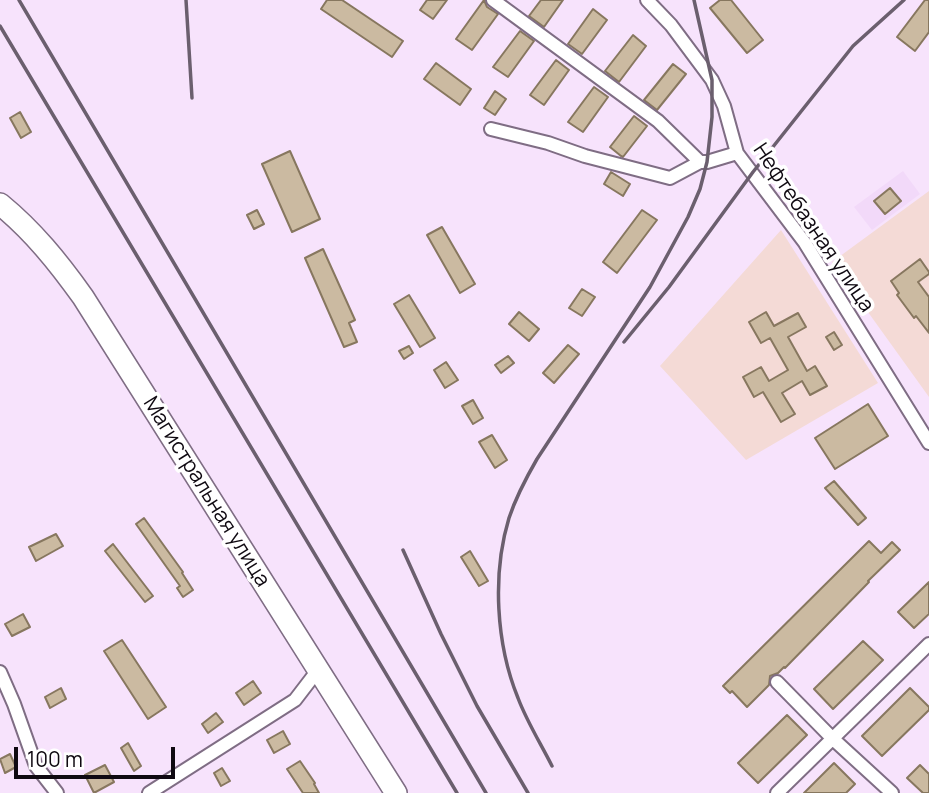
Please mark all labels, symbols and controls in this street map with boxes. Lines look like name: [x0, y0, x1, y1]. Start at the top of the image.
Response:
street label: Нефтебазная улица: [747, 139, 879, 317]
street label: Магистральная улица: [137, 392, 275, 592]
scale bar: [18, 734, 178, 778]
text: 100 m: [27, 745, 83, 773]

